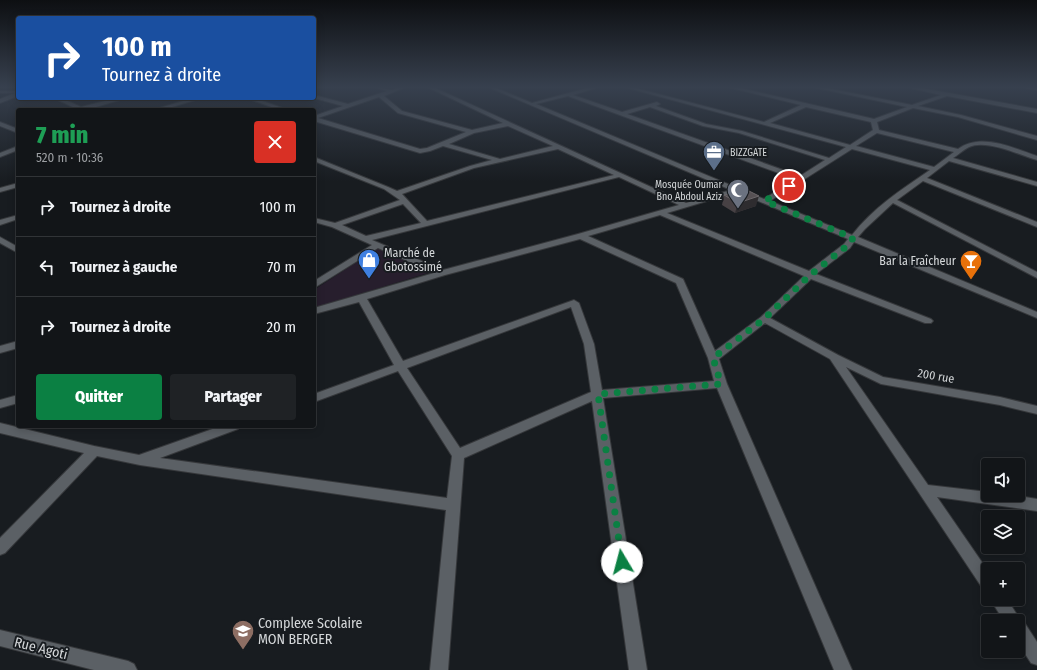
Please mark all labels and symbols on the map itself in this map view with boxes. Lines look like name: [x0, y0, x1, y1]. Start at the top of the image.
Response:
office icon: BIZZGATE: [701, 139, 727, 172]
place label: BIZZGATE: [730, 147, 767, 159]
pin: [772, 169, 806, 203]
mosque icon: Mosquée Oumar Bno Abdoul Aziz: [725, 177, 751, 210]
place label: Mosquée Oumar Bno Abdoul Aziz: [655, 179, 722, 203]
place label: Marché de Gbotossimé: [384, 246, 442, 274]
shop icon: Marché de Gbotossimé: [356, 247, 382, 280]
bar icon: Bar la Fraîcheur: [958, 248, 984, 281]
place label: Bar la Fraîcheur: [879, 254, 957, 268]
street label: 200 rue: [917, 366, 956, 386]
position arrow: [601, 541, 643, 583]
place label: Complexe Scolaire MON BERGER: [258, 615, 363, 648]
school or university icon: Complexe Scolaire MON BERGER: [230, 618, 256, 651]
street label: Rue Agoti: [12, 634, 69, 663]

